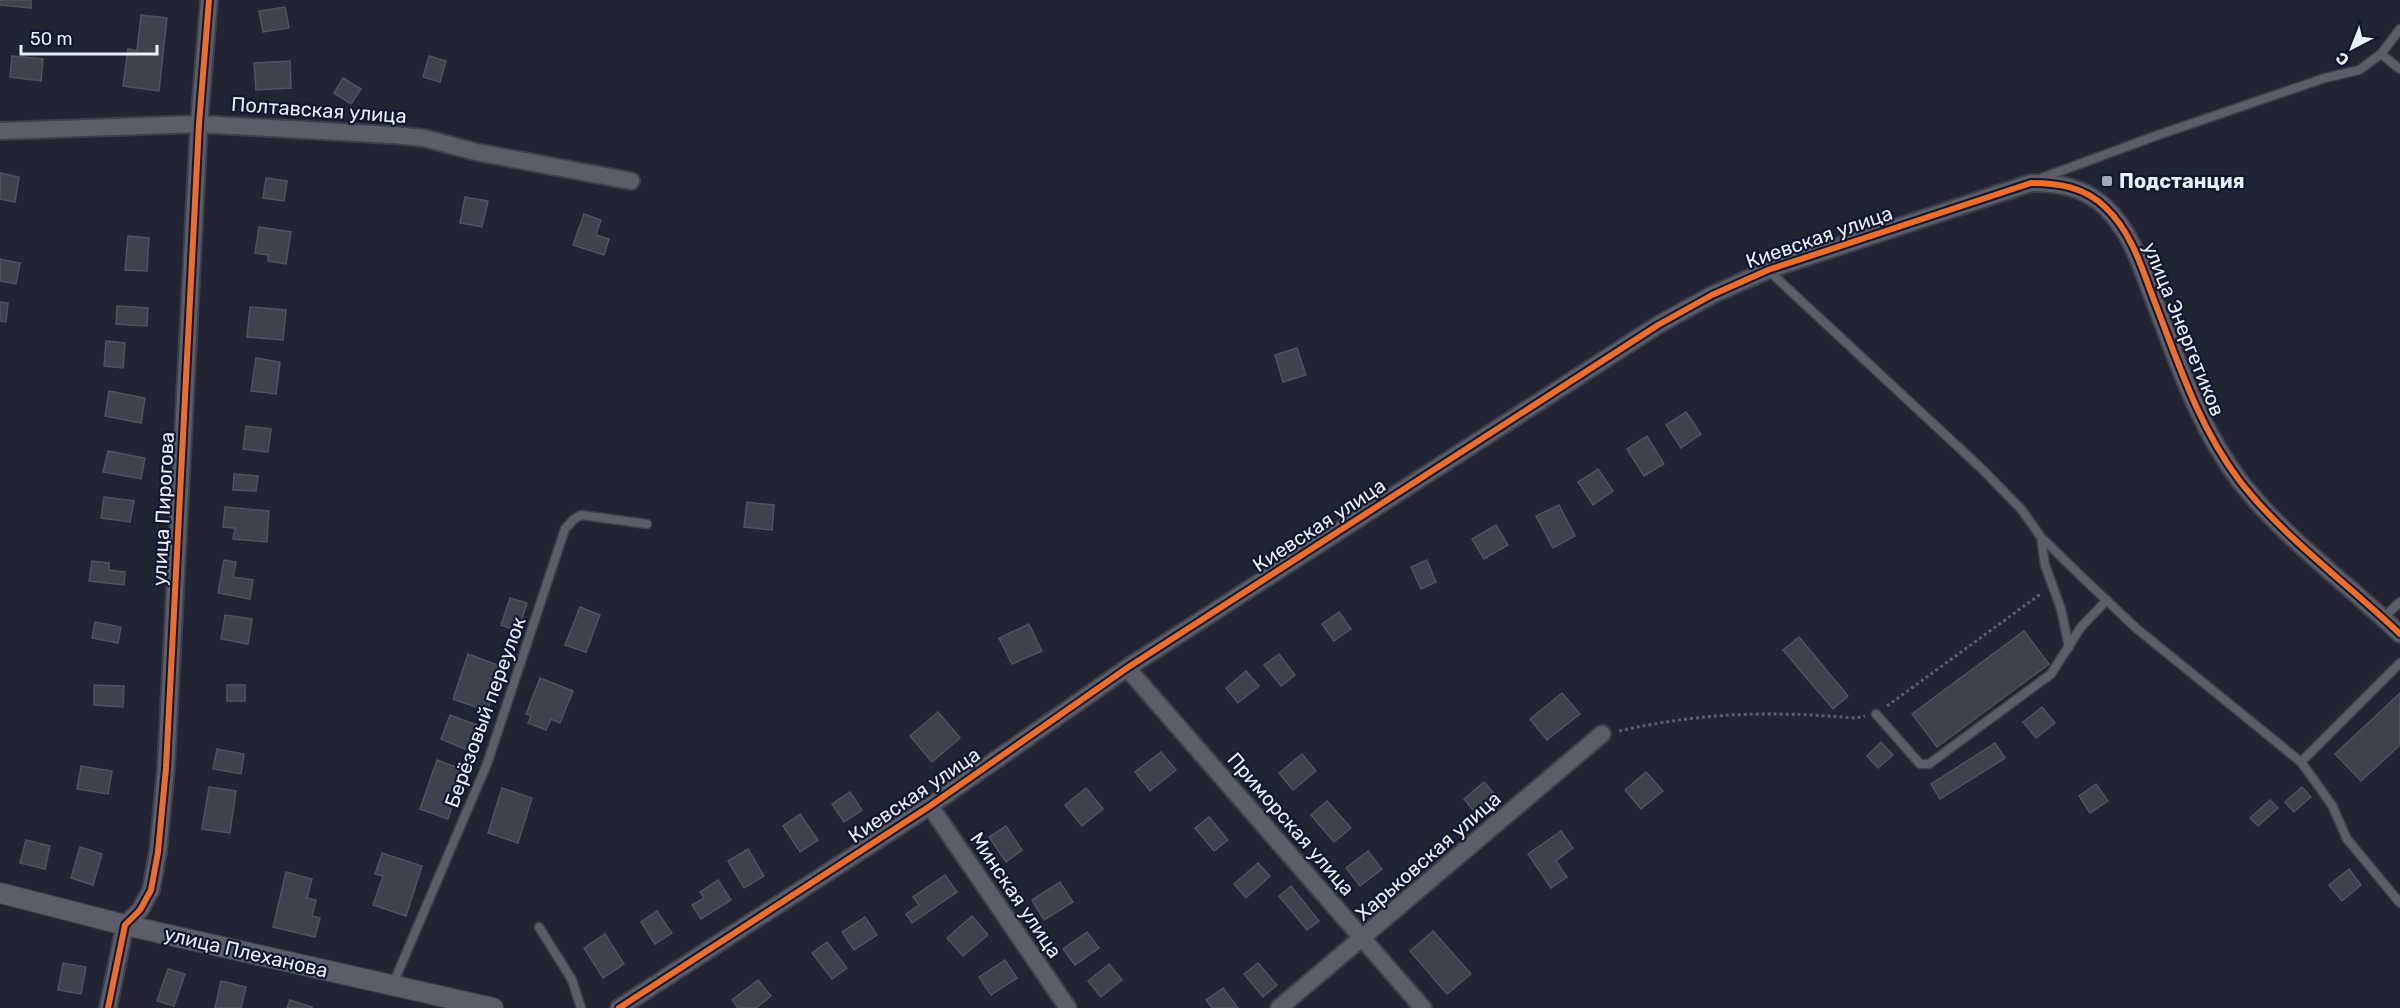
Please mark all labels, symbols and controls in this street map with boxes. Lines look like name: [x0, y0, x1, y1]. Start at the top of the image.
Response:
scale bar: [21, 18, 158, 56]
north arrow: [2322, 18, 2382, 78]
text: 50 m: [30, 28, 73, 50]
text: С: [2332, 48, 2353, 70]
street label: Полтавская улица: [230, 92, 408, 128]
place label: Подстанция: [2119, 169, 2245, 193]
marker: Подстанция: [2100, 174, 2114, 188]
street label: Киевская улица: [1743, 201, 1895, 273]
street label: улица Энергетиков: [2138, 239, 2230, 419]
street label: улица Пирогова: [147, 431, 179, 587]
street label: Киевская улица: [1248, 473, 1390, 577]
street label: Берёзовый переулок: [439, 613, 531, 811]
street label: Киевская улица: [844, 742, 984, 848]
street label: Приморская улица: [1222, 748, 1360, 900]
street label: Харьковская улица: [1350, 786, 1506, 926]
street label: Минская улица: [965, 828, 1067, 962]
street label: улица Плеханова: [162, 921, 330, 983]

